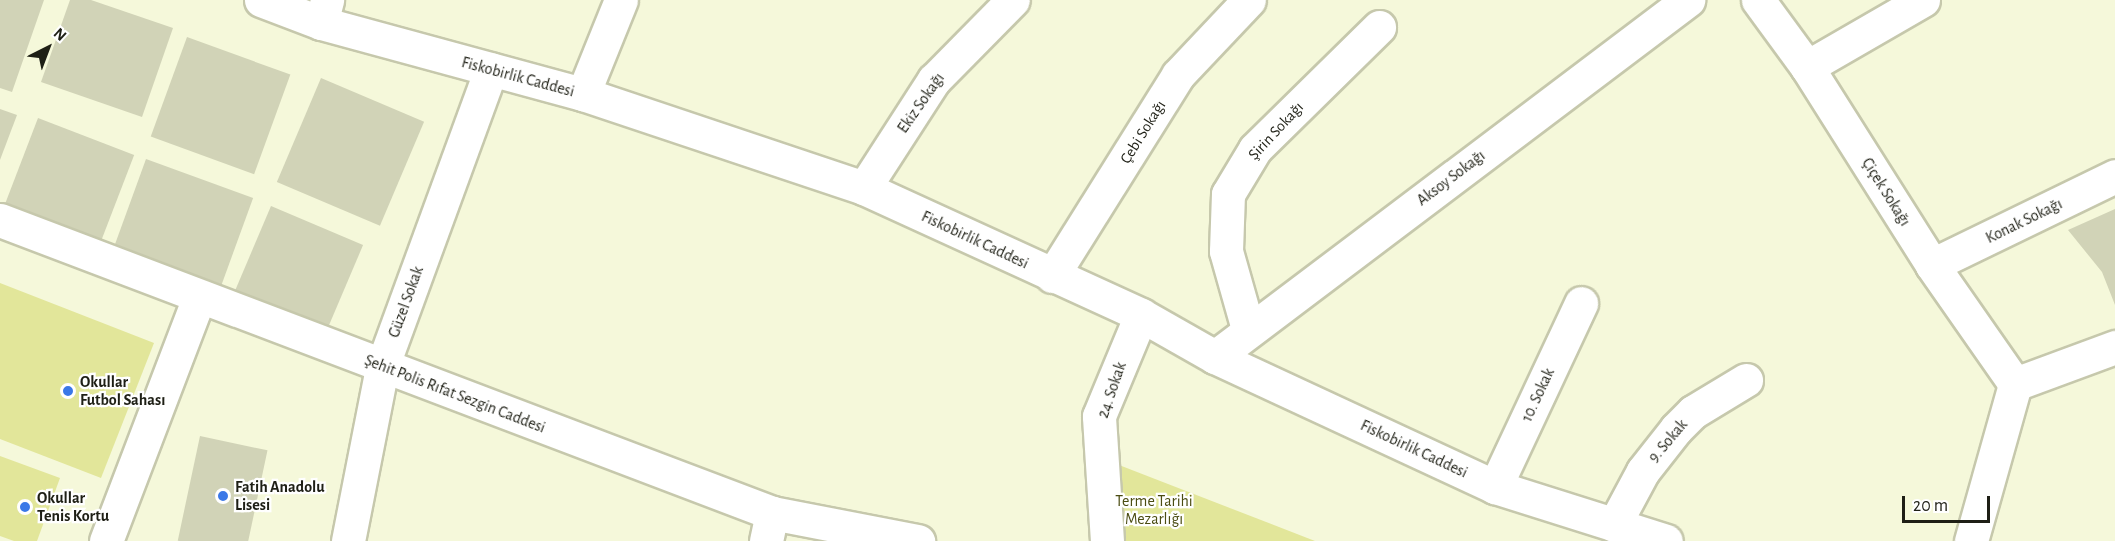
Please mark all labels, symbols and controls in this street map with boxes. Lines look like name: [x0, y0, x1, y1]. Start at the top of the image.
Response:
north arrow: [18, 18, 78, 78]
text: N: [51, 25, 70, 44]
street label: Fiskobirlik Caddesi: [459, 53, 577, 101]
street label: Ekiz Sokağı: [893, 69, 949, 137]
street label: Çebi Sokağı: [1116, 97, 1170, 167]
street label: Şirin Sokağı: [1244, 98, 1308, 164]
street label: Aksoy Sokağı: [1413, 146, 1489, 210]
street label: Çiçek Sokağı: [1858, 154, 1914, 230]
street label: Konak Sokağı: [1983, 194, 2065, 248]
street label: Fiskobirlik Caddesi: [918, 207, 1032, 273]
street label: Güzel Sokak: [384, 264, 428, 340]
street label: Şehit Polis Rıfat Sezgin Caddesi: [362, 351, 548, 437]
street label: 24. Sokak: [1093, 359, 1131, 421]
street label: 10. Sokak: [1517, 365, 1559, 425]
place label: Okullar Futbol Sahası: [80, 372, 165, 410]
marker: Okullar Futbol Sahası: [61, 384, 75, 398]
street label: 9. Sokak: [1644, 415, 1692, 467]
street label: Fiskobirlik Caddesi: [1357, 416, 1471, 482]
place label: Fatih Anadolu Lisesi: [235, 477, 325, 515]
scale bar: [1905, 484, 1994, 522]
place label: Okullar Tenis Kortu: [37, 488, 109, 526]
marker: Fatih Anadolu Lisesi: [216, 489, 230, 503]
park label: Terme Tarihi Mezarlığı: [1115, 491, 1193, 529]
text: 20 m: [1913, 497, 1948, 515]
marker: Okullar Tenis Kortu: [18, 500, 32, 514]

